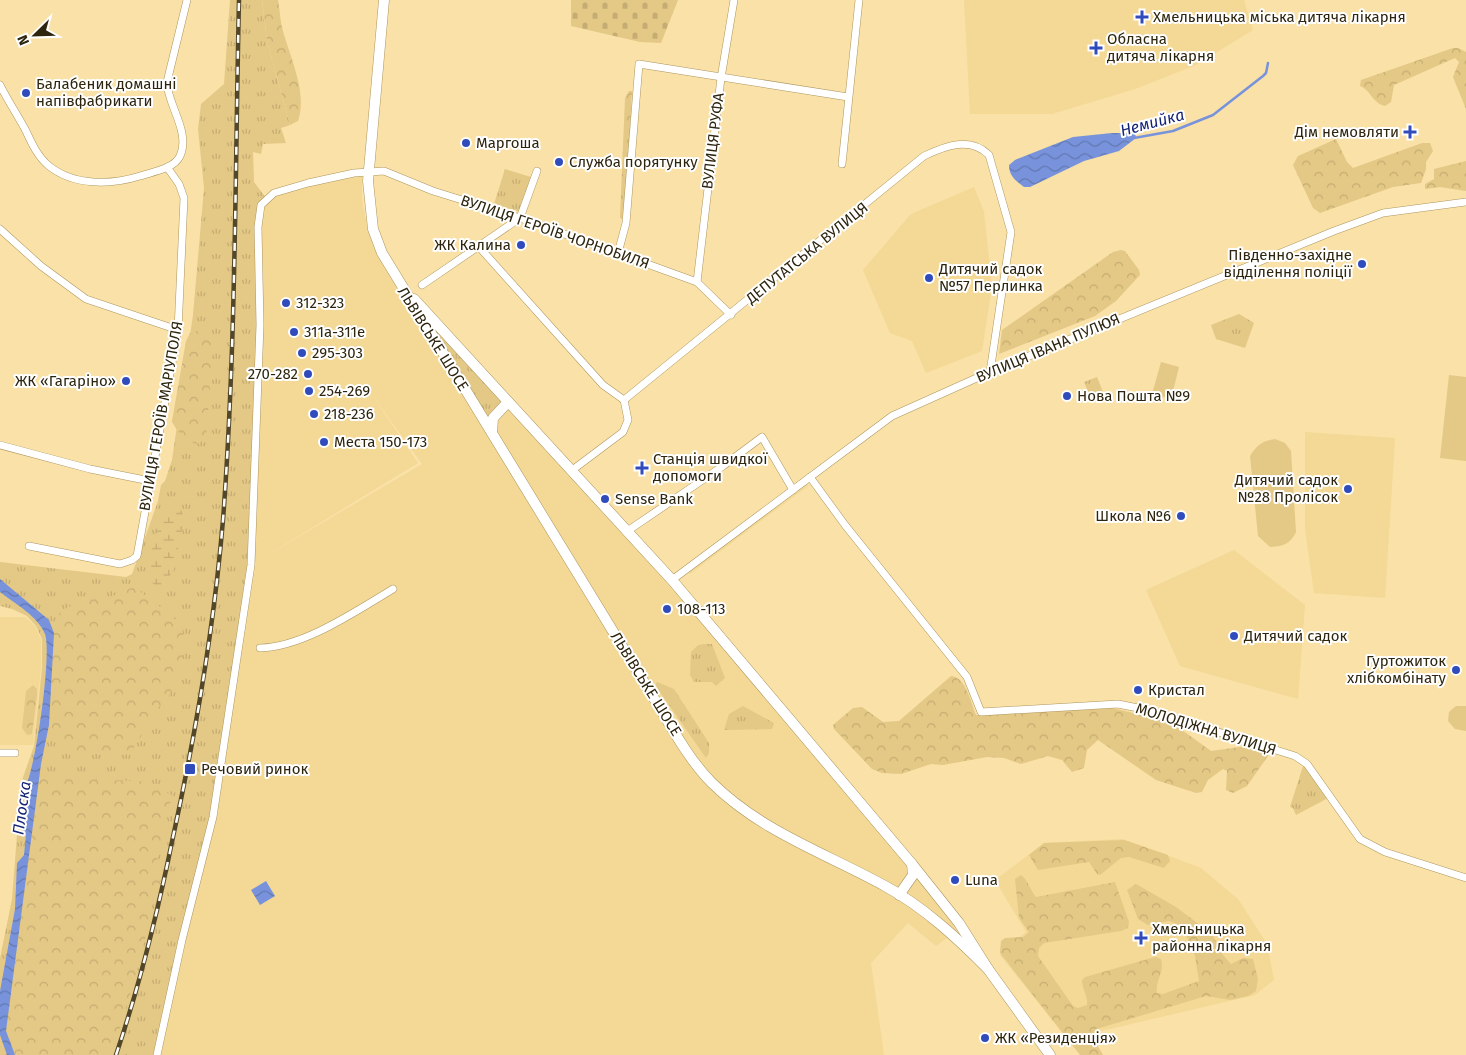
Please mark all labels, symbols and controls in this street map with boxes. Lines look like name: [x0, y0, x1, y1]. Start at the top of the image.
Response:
place label: Хмельницька міська дитяча лікарня: [1153, 8, 1406, 26]
north arrow: [10, 10, 60, 60]
marker: Хмельницька міська дитяча лікарня: [1135, 10, 1149, 24]
place label: Обласна дитяча лікарня: [1107, 30, 1214, 65]
text: N: [14, 32, 33, 47]
marker: Обласна дитяча лікарня: [1089, 41, 1103, 55]
place label: Балабеник домашні напівфабрикати: [36, 75, 177, 110]
marker: Балабеник домашні напівфабрикати: [20, 87, 32, 99]
street label: ВУЛИЦЯ РУФА: [698, 91, 728, 190]
water label: Немийка: [1118, 105, 1186, 140]
place label: Дім немовляти: [1294, 123, 1399, 141]
marker: Дім немовляти: [1403, 125, 1417, 139]
place label: Маргоша: [476, 134, 540, 152]
marker: Маргоша: [460, 137, 472, 149]
place label: Служба порятунку: [569, 153, 698, 171]
marker: Служба порятунку: [553, 156, 565, 168]
street label: ВУЛИЦЯ ГЕРОЇВ ЧОРНОБИЛЯ: [458, 191, 652, 273]
street label: ДЕПУТАТСЬКА ВУЛИЦЯ: [742, 198, 872, 308]
place label: ЖК Калина: [434, 236, 511, 254]
marker: ЖК Калина: [515, 239, 527, 251]
place label: Південно-західне відділення поліції: [1224, 246, 1353, 281]
marker: Південно-західне відділення поліції: [1356, 258, 1368, 270]
place label: Дитячий садок №57 Перлинка: [938, 260, 1043, 295]
marker: Дитячий садок №57 Перлинка: [923, 272, 935, 284]
street label: ЛЬВІВСЬКЕ ШОСЕ: [394, 283, 472, 395]
place label: 312-323: [296, 294, 344, 312]
marker: 312-323: [280, 297, 292, 309]
street label: ВУЛИЦЯ ІВАНА ПУЛЮЯ: [973, 309, 1123, 387]
street label: ВУЛИЦЯ ГЕРОЇВ МАРІУПОЛЯ: [135, 320, 187, 512]
place label: 311а-311е: [304, 323, 365, 341]
marker: 311а-311е: [288, 326, 300, 338]
place label: 295-303: [312, 344, 363, 362]
marker: 295-303: [296, 347, 308, 359]
place label: 270-282: [248, 365, 298, 383]
marker: 270-282: [302, 368, 314, 380]
place label: ЖК «Гагаріно»: [15, 372, 116, 390]
marker: ЖК «Гагаріно»: [120, 375, 132, 387]
place label: 254-269: [319, 382, 370, 400]
marker: 254-269: [303, 385, 315, 397]
place label: Нова Пошта №9: [1077, 387, 1190, 405]
marker: Нова Пошта №9: [1061, 390, 1073, 402]
place label: 218-236: [324, 405, 374, 423]
marker: 218-236: [308, 408, 320, 420]
place label: Места 150-173: [334, 433, 427, 451]
marker: Места 150-173: [318, 436, 330, 448]
place label: Станція швидкої допомоги: [653, 450, 768, 485]
marker: Станція швидкої допомоги: [635, 461, 649, 475]
place label: Дитячий садок №28 Пролісок: [1234, 471, 1338, 506]
marker: Дитячий садок №28 Пролісок: [1342, 483, 1354, 495]
place label: Sense Bank: [615, 490, 693, 508]
marker: Sense Bank: [599, 493, 611, 505]
place label: Школа №6: [1095, 507, 1171, 525]
marker: Школа №6: [1175, 510, 1187, 522]
place label: 108-113: [677, 600, 725, 618]
marker: 108-113: [661, 603, 673, 615]
place label: Дитячий садок: [1243, 627, 1347, 645]
street label: ЛЬВІВСЬКЕ ШОСЕ: [607, 628, 685, 740]
marker: Дитячий садок: [1228, 630, 1240, 642]
place label: Гуртожиток хлібкомбінату: [1347, 652, 1447, 687]
marker: Гуртожиток хлібкомбінату: [1450, 664, 1462, 676]
place label: Кристал: [1148, 681, 1205, 699]
marker: Кристал: [1132, 684, 1144, 696]
street label: МОЛОДІЖНА ВУЛИЦЯ: [1134, 699, 1278, 759]
place label: Речовий ринок: [201, 760, 308, 778]
marker: Речовий ринок: [183, 762, 197, 776]
water label: Плоска: [8, 780, 35, 836]
place label: Luna: [965, 871, 998, 889]
marker: Luna: [949, 874, 961, 886]
place label: Хмельницька районна лікарня: [1152, 920, 1271, 955]
marker: Хмельницька районна лікарня: [1134, 931, 1148, 945]
place label: ЖК «Резиденція»: [995, 1029, 1117, 1047]
marker: ЖК «Резиденція»: [979, 1032, 991, 1044]

